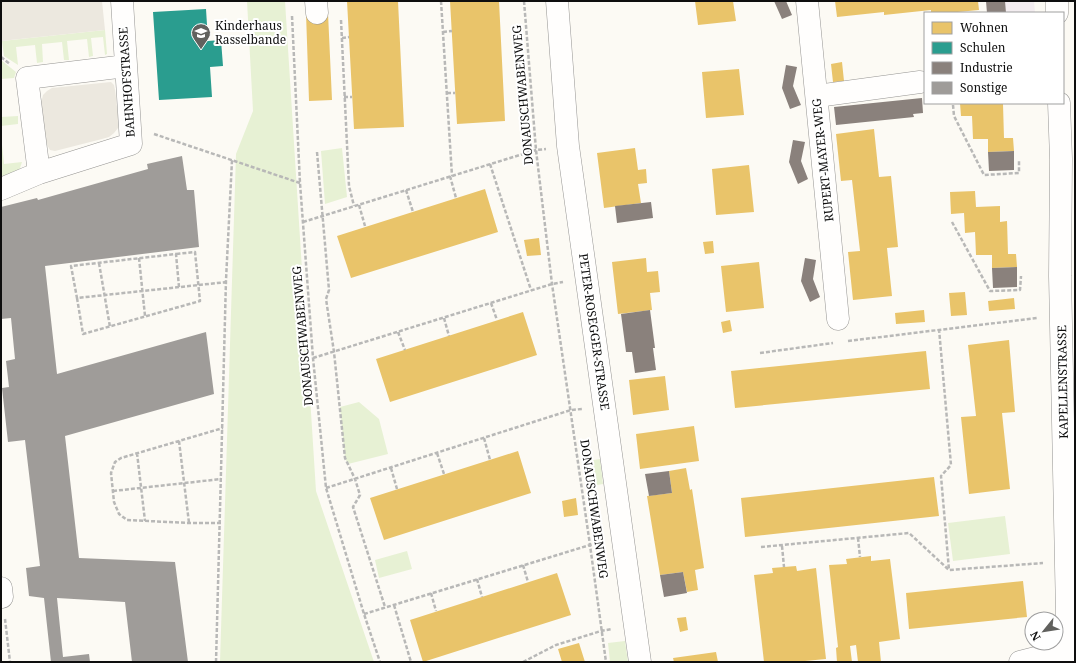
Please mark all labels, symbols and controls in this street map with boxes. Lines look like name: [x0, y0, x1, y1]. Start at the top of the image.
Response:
legend: [924, 12, 1064, 104]
place label: Kinderhaus Rasselbande: [215, 17, 286, 48]
text: Wohnen: [960, 19, 1009, 36]
school or university icon: Kinderhaus Rasselbande: [190, 22, 212, 50]
street label: DONAUSCHWABENWEG: [508, 24, 537, 166]
street label: BAHNHOFSTRASSE: [114, 26, 139, 138]
text: Schulen: [960, 39, 1006, 56]
text: Industrie: [960, 59, 1013, 76]
text: Sonstige: [960, 79, 1008, 96]
street label: RUPERT-MAYER-WEG: [808, 97, 837, 223]
street label: PETER-ROSEGGER-STRASSE: [575, 252, 614, 412]
street label: DONAUSCHWABENWEG: [288, 265, 317, 407]
street label: KAPELLENSTRASSE: [1053, 325, 1072, 439]
street label: DONAUSCHWABENWEG: [576, 438, 613, 580]
north arrow: [1024, 611, 1064, 651]
text: N: [1026, 628, 1044, 644]

